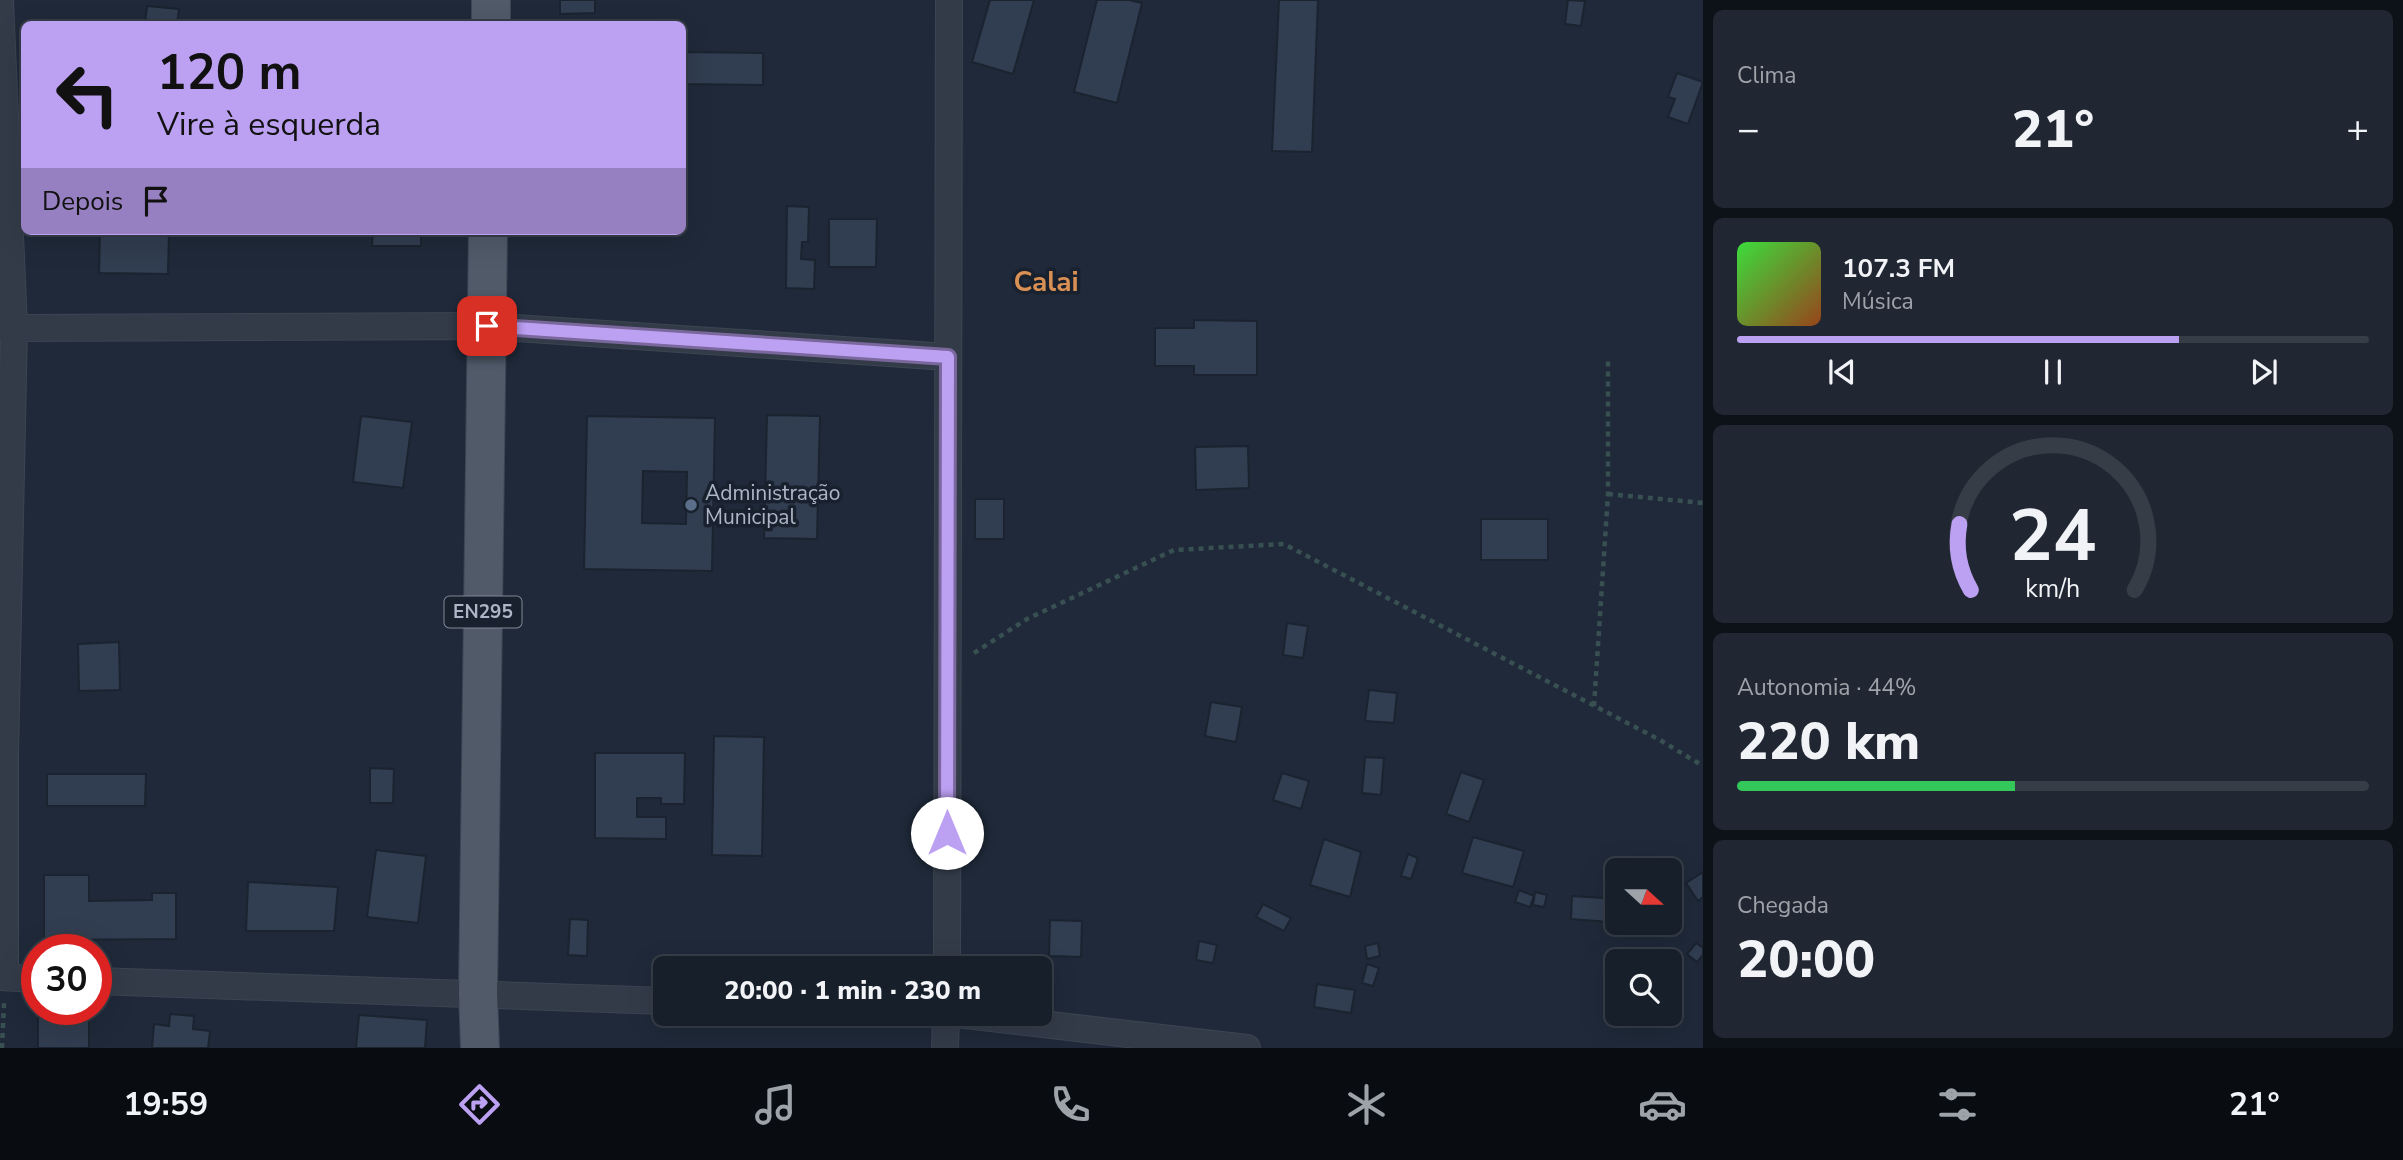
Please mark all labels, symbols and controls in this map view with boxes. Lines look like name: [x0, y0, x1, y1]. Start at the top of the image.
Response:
text: 120 m: [157, 39, 301, 106]
icon: left: [42, 49, 133, 140]
text: Clima: [1737, 60, 1797, 91]
text: 21°: [2012, 94, 2094, 165]
text: Vire à esquerda: [157, 103, 381, 146]
text: −: [1737, 104, 1760, 155]
text: +: [2346, 104, 2369, 155]
icon: arrive: [137, 182, 175, 220]
text: Depois: [42, 184, 123, 219]
text: 107.3 FM: [1842, 251, 1955, 286]
district label: Calai: [1013, 263, 1079, 301]
text: Música: [1842, 286, 1914, 317]
pin: [457, 296, 517, 356]
icon: arrive: [468, 307, 506, 345]
icon: previous: [1823, 353, 1861, 391]
icon: pause: [2034, 353, 2072, 391]
icon: next: [2245, 353, 2283, 391]
place label: Administração Municipal: [705, 479, 840, 531]
text: 24: [2009, 486, 2097, 586]
marker: Administração Municipal: [683, 497, 699, 513]
text: km/h: [2025, 572, 2081, 606]
road number: EN295: [444, 596, 522, 628]
text: Autonomia · 44%: [1737, 672, 1917, 703]
text: 220 km: [1737, 706, 1920, 777]
position arrow: [910, 796, 984, 870]
north arrow: [1605, 858, 1682, 934]
map controls: [1605, 858, 1682, 1026]
text: Chegada: [1737, 890, 1829, 921]
text: 20:00: [1737, 924, 1875, 995]
speed limit sign: 30: [21, 934, 112, 1025]
button: search: [1605, 949, 1682, 1026]
text: 20:00 · 1 min · 230 m: [724, 973, 981, 1008]
icon: directions: [455, 1080, 504, 1129]
icon: music: [751, 1080, 800, 1129]
icon: phone: [1046, 1080, 1095, 1129]
icon: climate: [1342, 1080, 1391, 1129]
icon: car: [1638, 1080, 1687, 1129]
icon: filters: [1933, 1080, 1982, 1129]
text: 19:59: [123, 1083, 208, 1126]
text: 21°: [2229, 1083, 2280, 1126]

